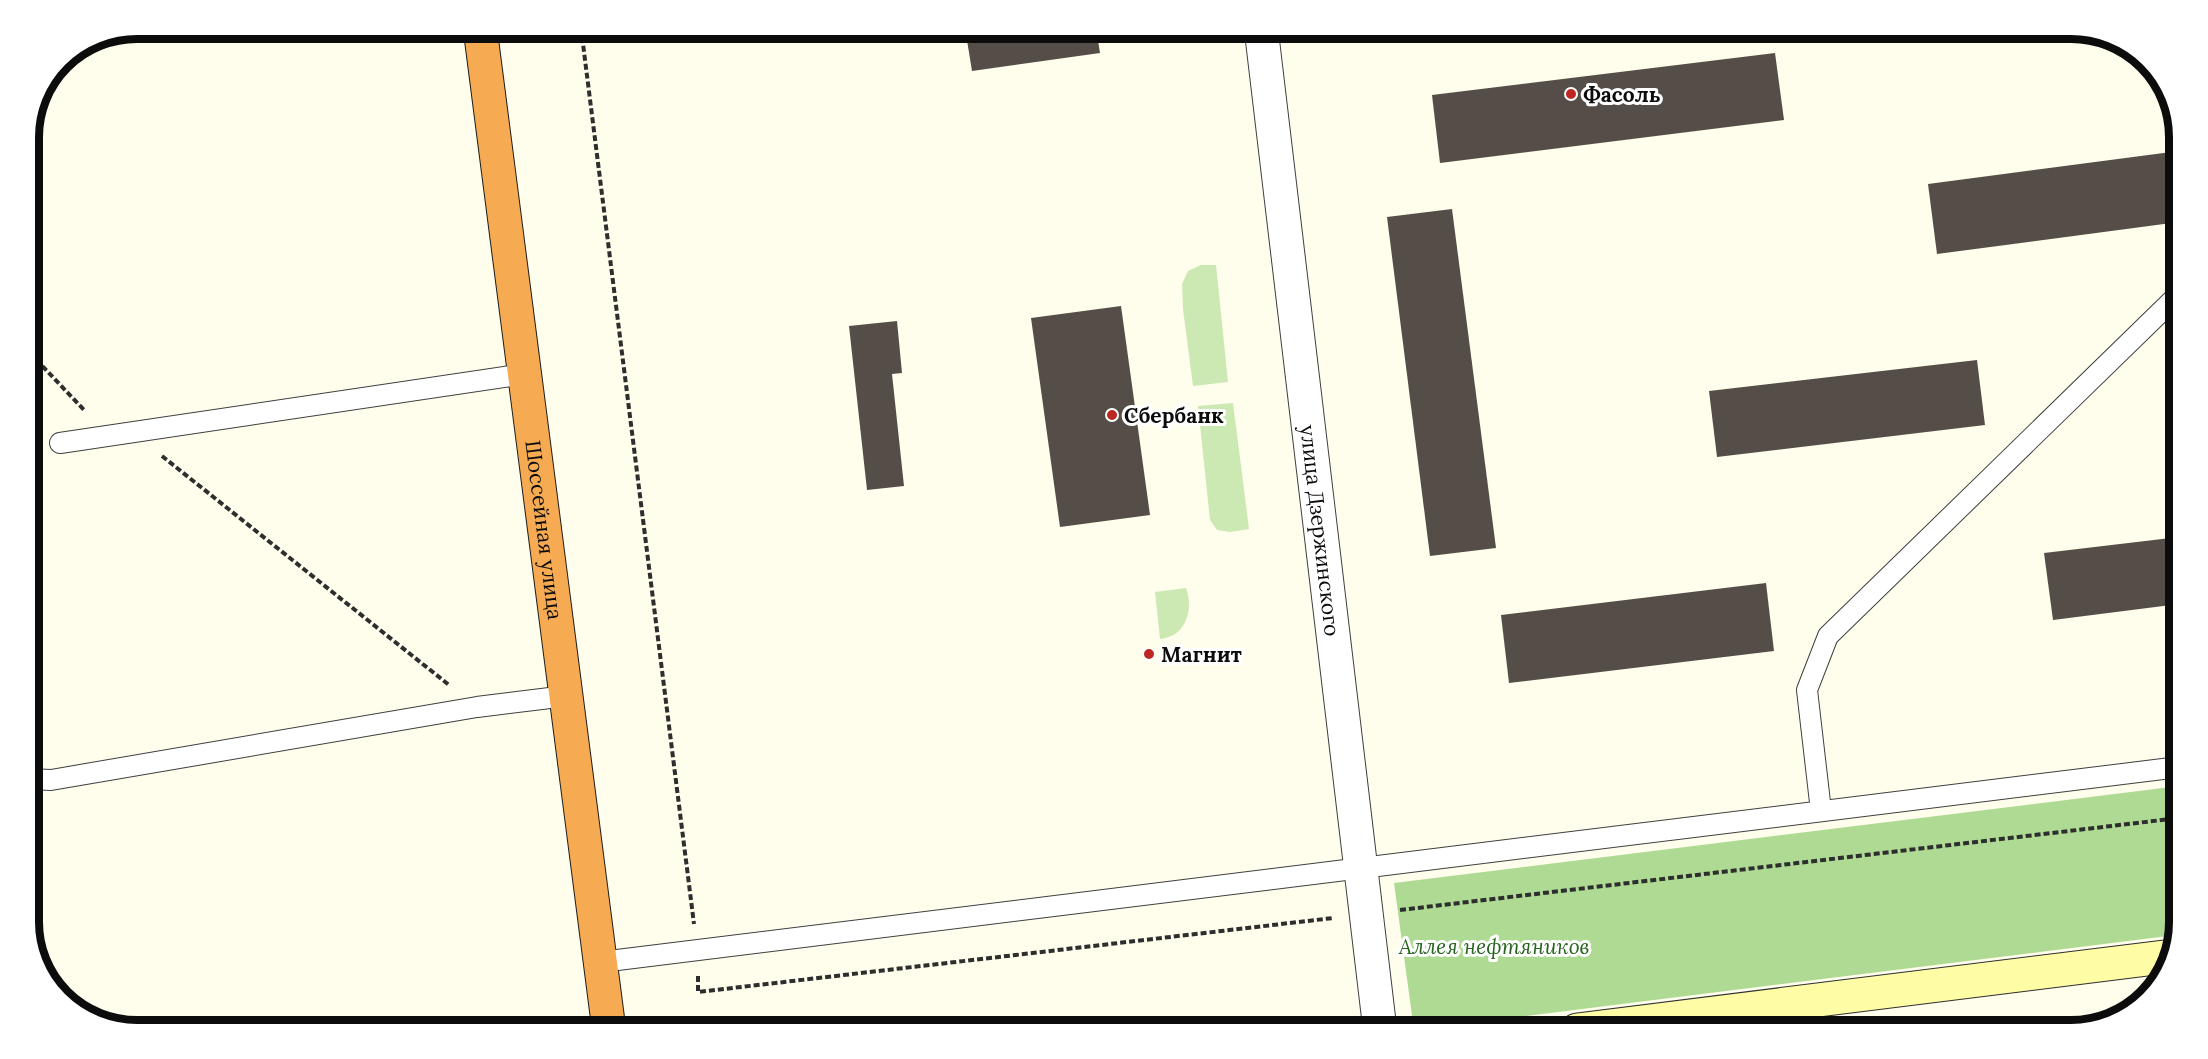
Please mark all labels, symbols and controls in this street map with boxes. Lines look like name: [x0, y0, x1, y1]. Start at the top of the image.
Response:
place label: Фасоль: [1583, 81, 1661, 108]
marker: Фасоль: [1564, 87, 1578, 101]
place label: Сбербанк: [1124, 402, 1224, 429]
marker: Сбербанк: [1105, 408, 1119, 422]
street label: улица Дзержинского: [1295, 423, 1347, 638]
street label: Шоссейная улица: [520, 438, 570, 621]
place label: Магнит: [1161, 641, 1242, 668]
marker: Магнит: [1142, 647, 1156, 661]
park label: Аллея нефтяников: [1398, 933, 1589, 960]

